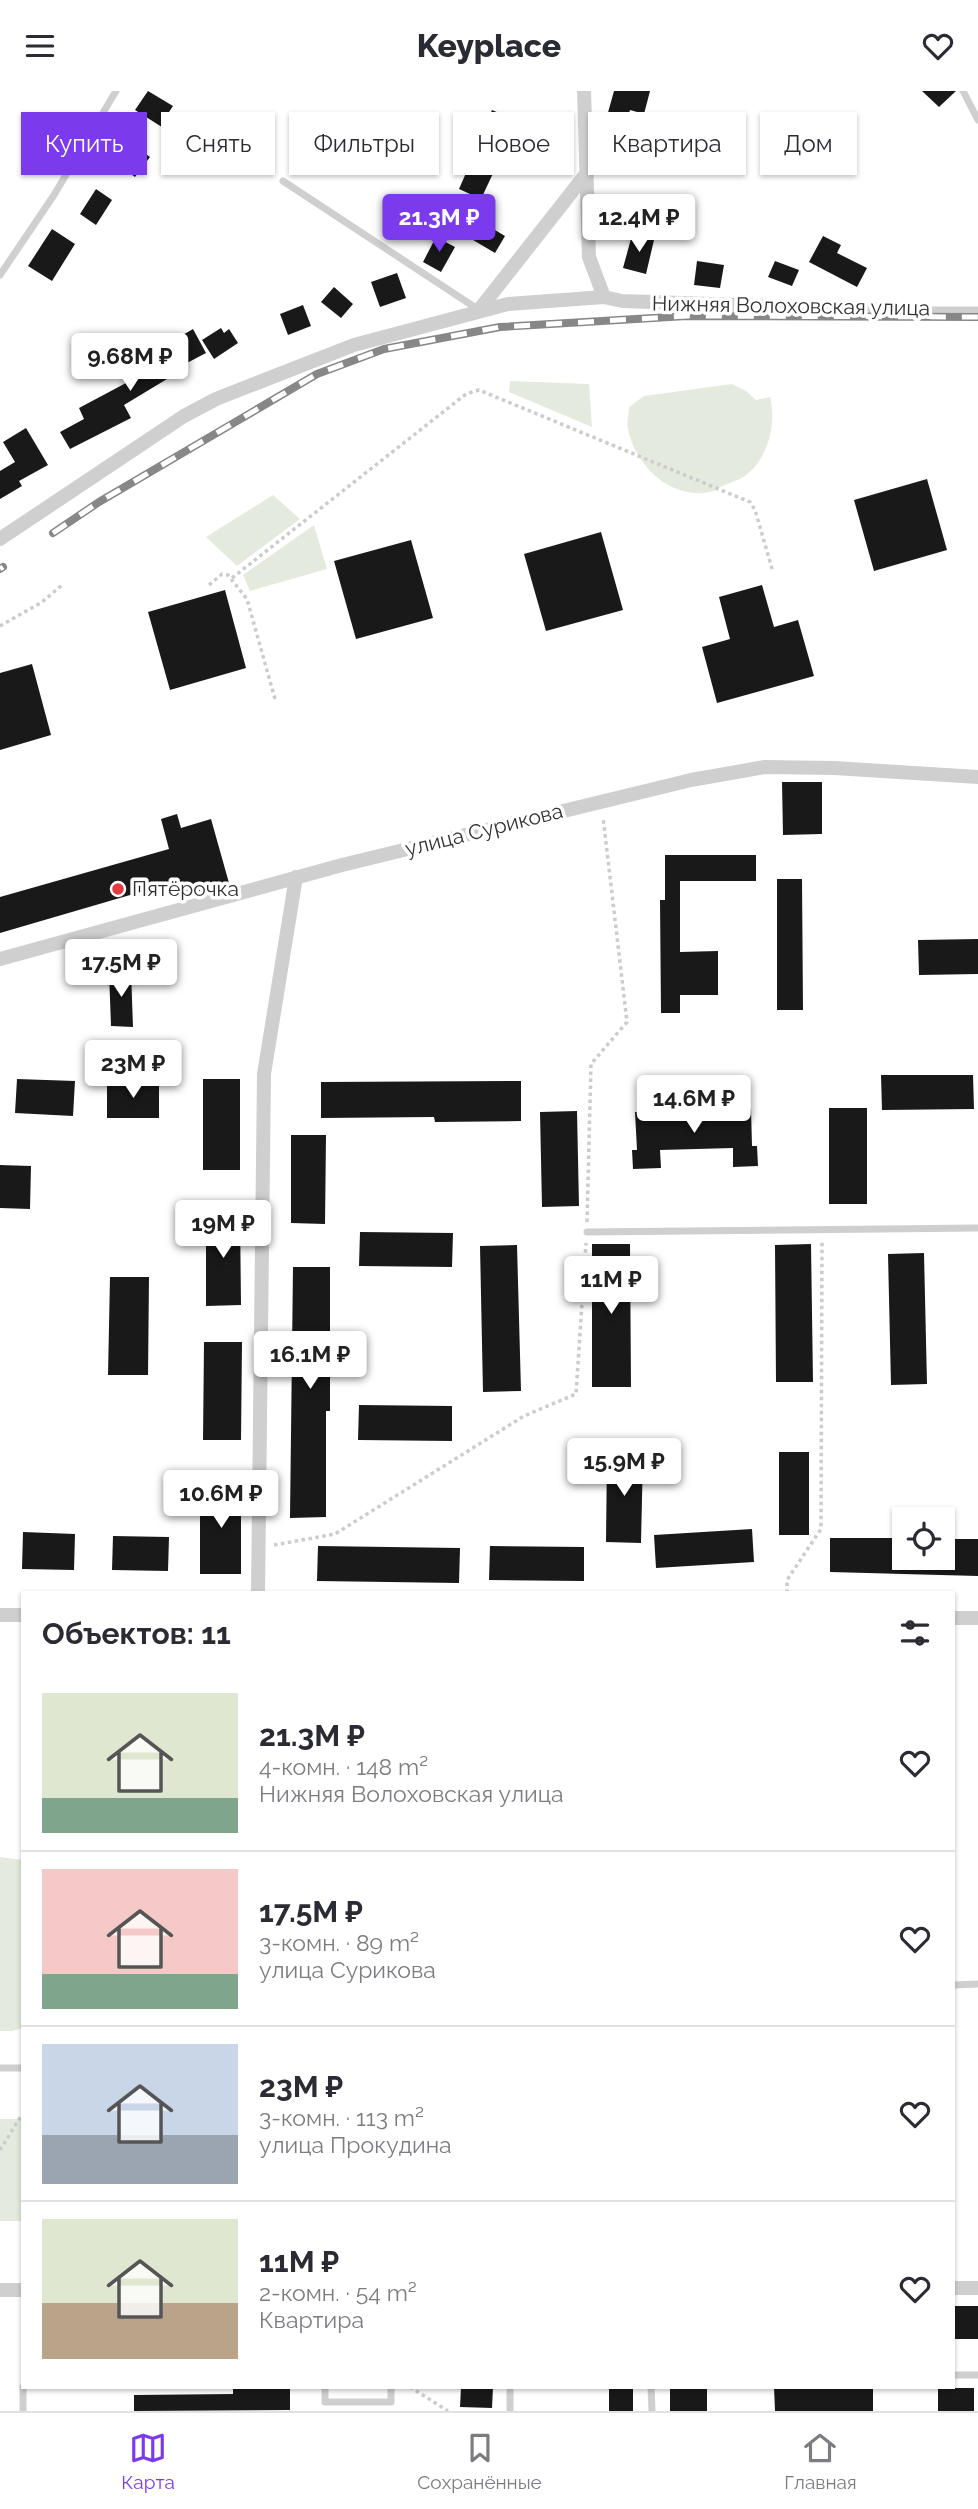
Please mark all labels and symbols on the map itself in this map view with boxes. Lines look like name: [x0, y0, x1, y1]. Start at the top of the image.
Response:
pin: 21.3M ₽: [374, 195, 504, 254]
pin: 12.4M ₽: [574, 195, 704, 254]
street label: Нижняя Волоховская улица: [652, 291, 930, 320]
pin: 9.68M ₽: [65, 334, 195, 393]
street label: улица Сурикова: [402, 798, 565, 861]
place label: Пятёрочка: [132, 876, 239, 901]
marker: Пятёрочка: [110, 881, 126, 897]
pin: 17.5M ₽: [56, 939, 186, 999]
pin: 23M ₽: [84, 1041, 182, 1100]
pin: 14.6M ₽: [629, 1075, 759, 1135]
pin: 19M ₽: [174, 1201, 272, 1260]
pin: 11M ₽: [562, 1257, 660, 1316]
pin: 16.1M ₽: [245, 1331, 375, 1391]
pin: 15.9M ₽: [559, 1439, 689, 1498]
pin: 10.6M ₽: [156, 1471, 286, 1530]

